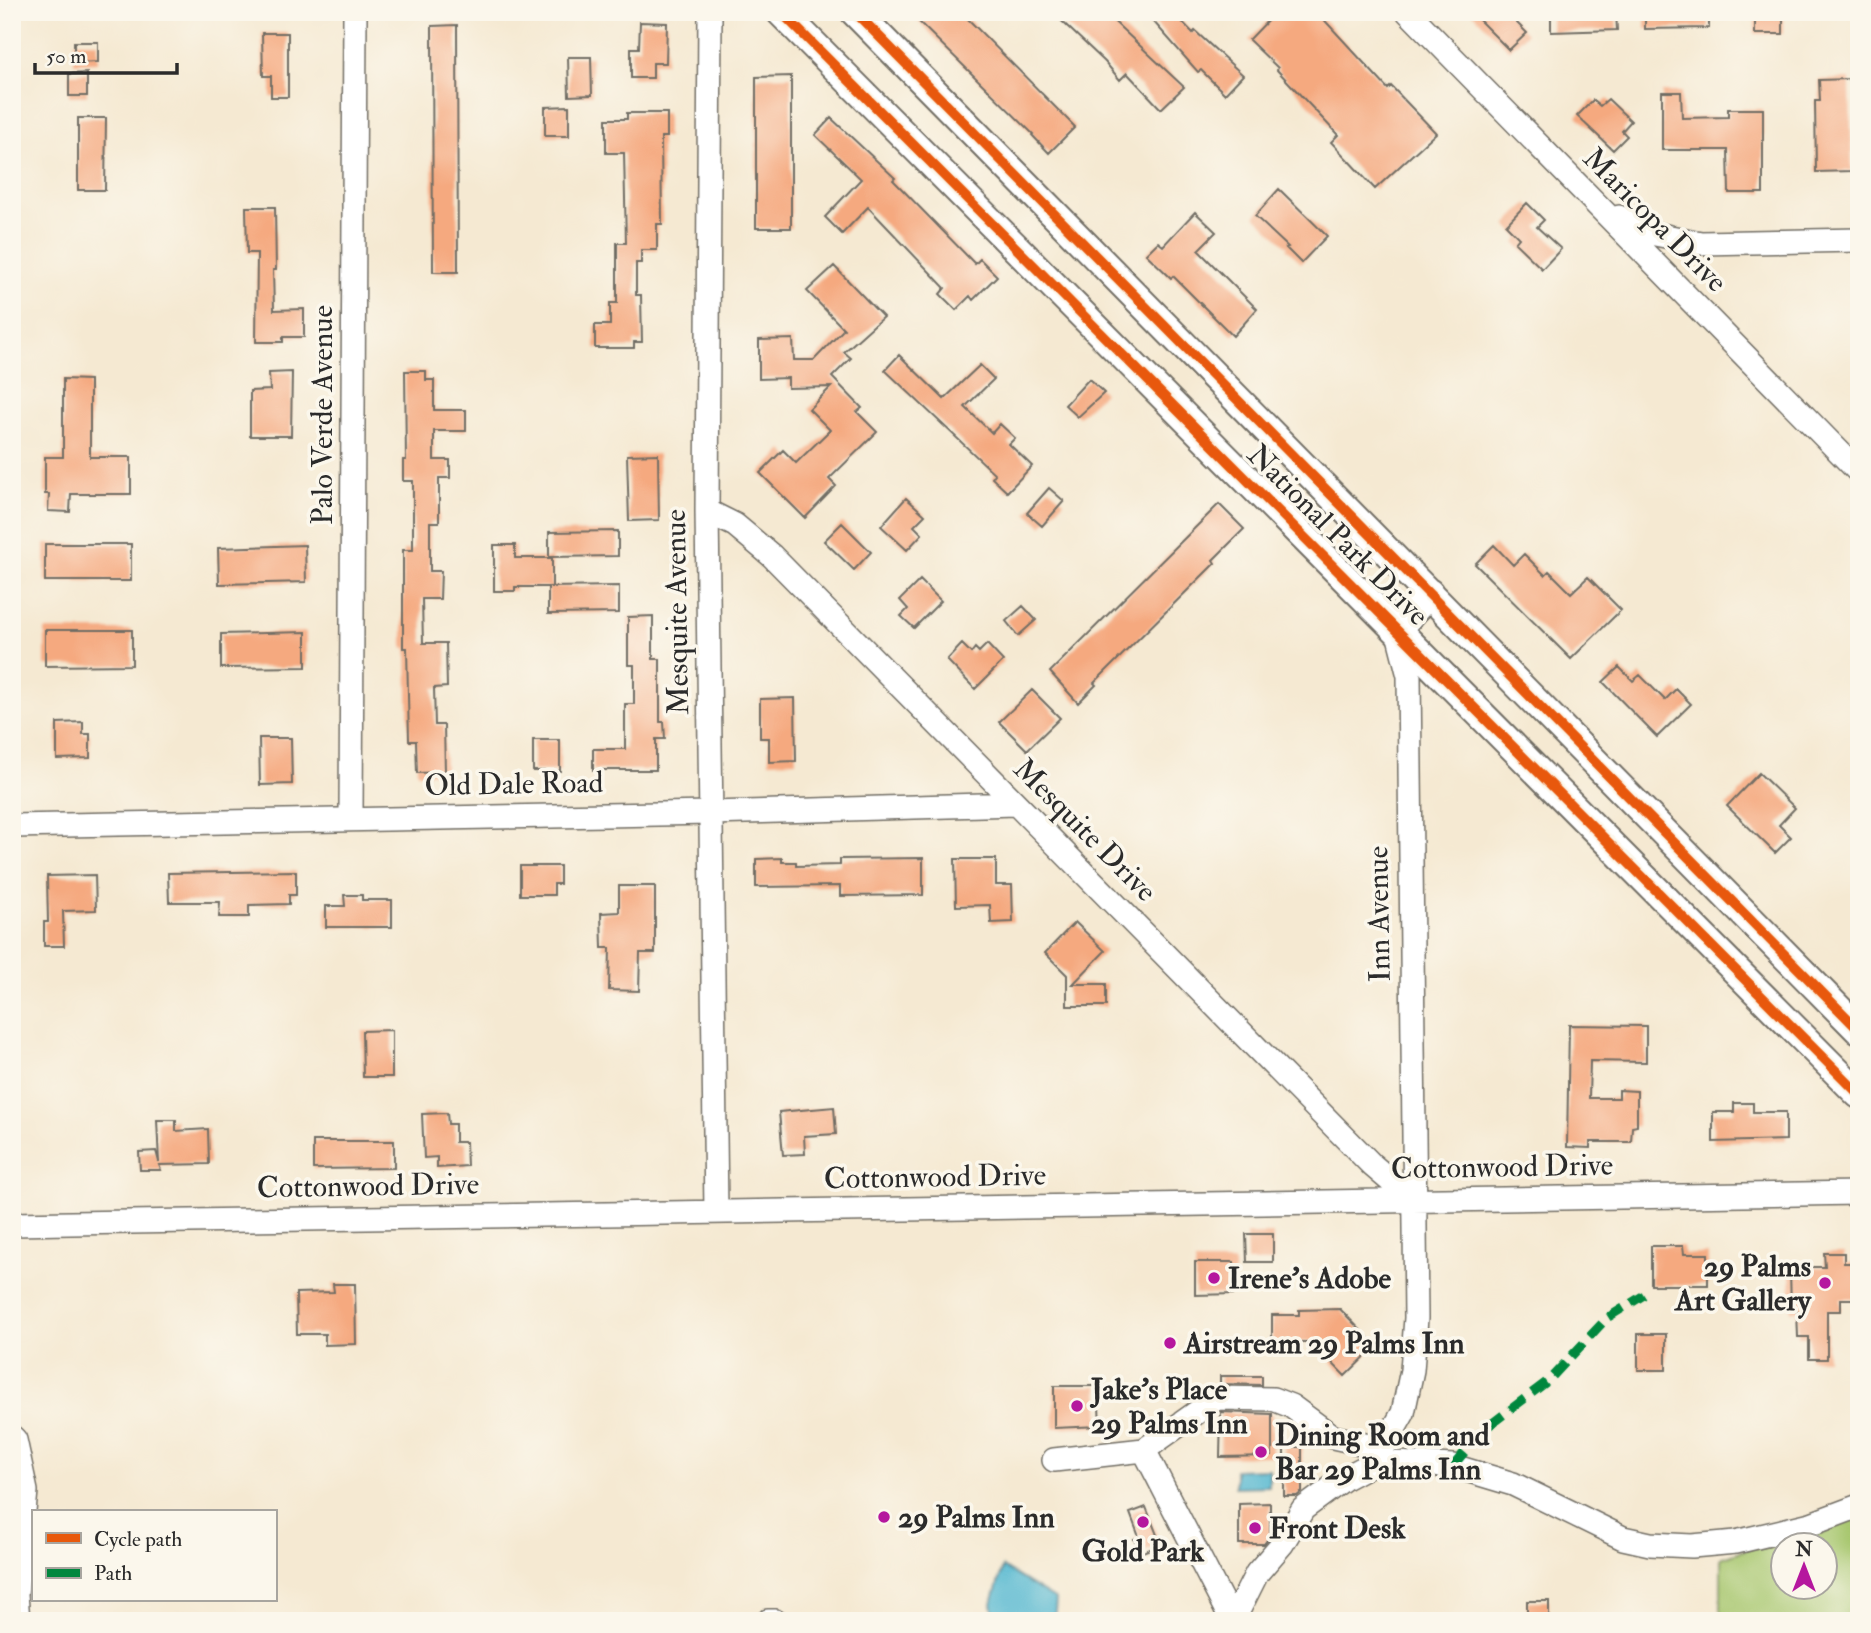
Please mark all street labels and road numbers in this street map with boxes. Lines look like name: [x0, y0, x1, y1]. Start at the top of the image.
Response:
street label: Maricopa Drive: [1575, 140, 1735, 300]
street label: Palo Verde Avenue: [304, 305, 341, 525]
street label: National Park Drive: [1239, 436, 1437, 634]
street label: Mesquite Avenue: [657, 509, 697, 715]
street label: Mesquite Drive: [1006, 751, 1164, 909]
street label: Old Dale Road: [424, 764, 604, 804]
street label: Inn Avenue: [1359, 846, 1399, 982]
street label: Cottonwood Drive: [1391, 1147, 1613, 1187]
street label: Cottonwood Drive: [824, 1157, 1046, 1197]
street label: Cottonwood Drive: [257, 1166, 479, 1206]

